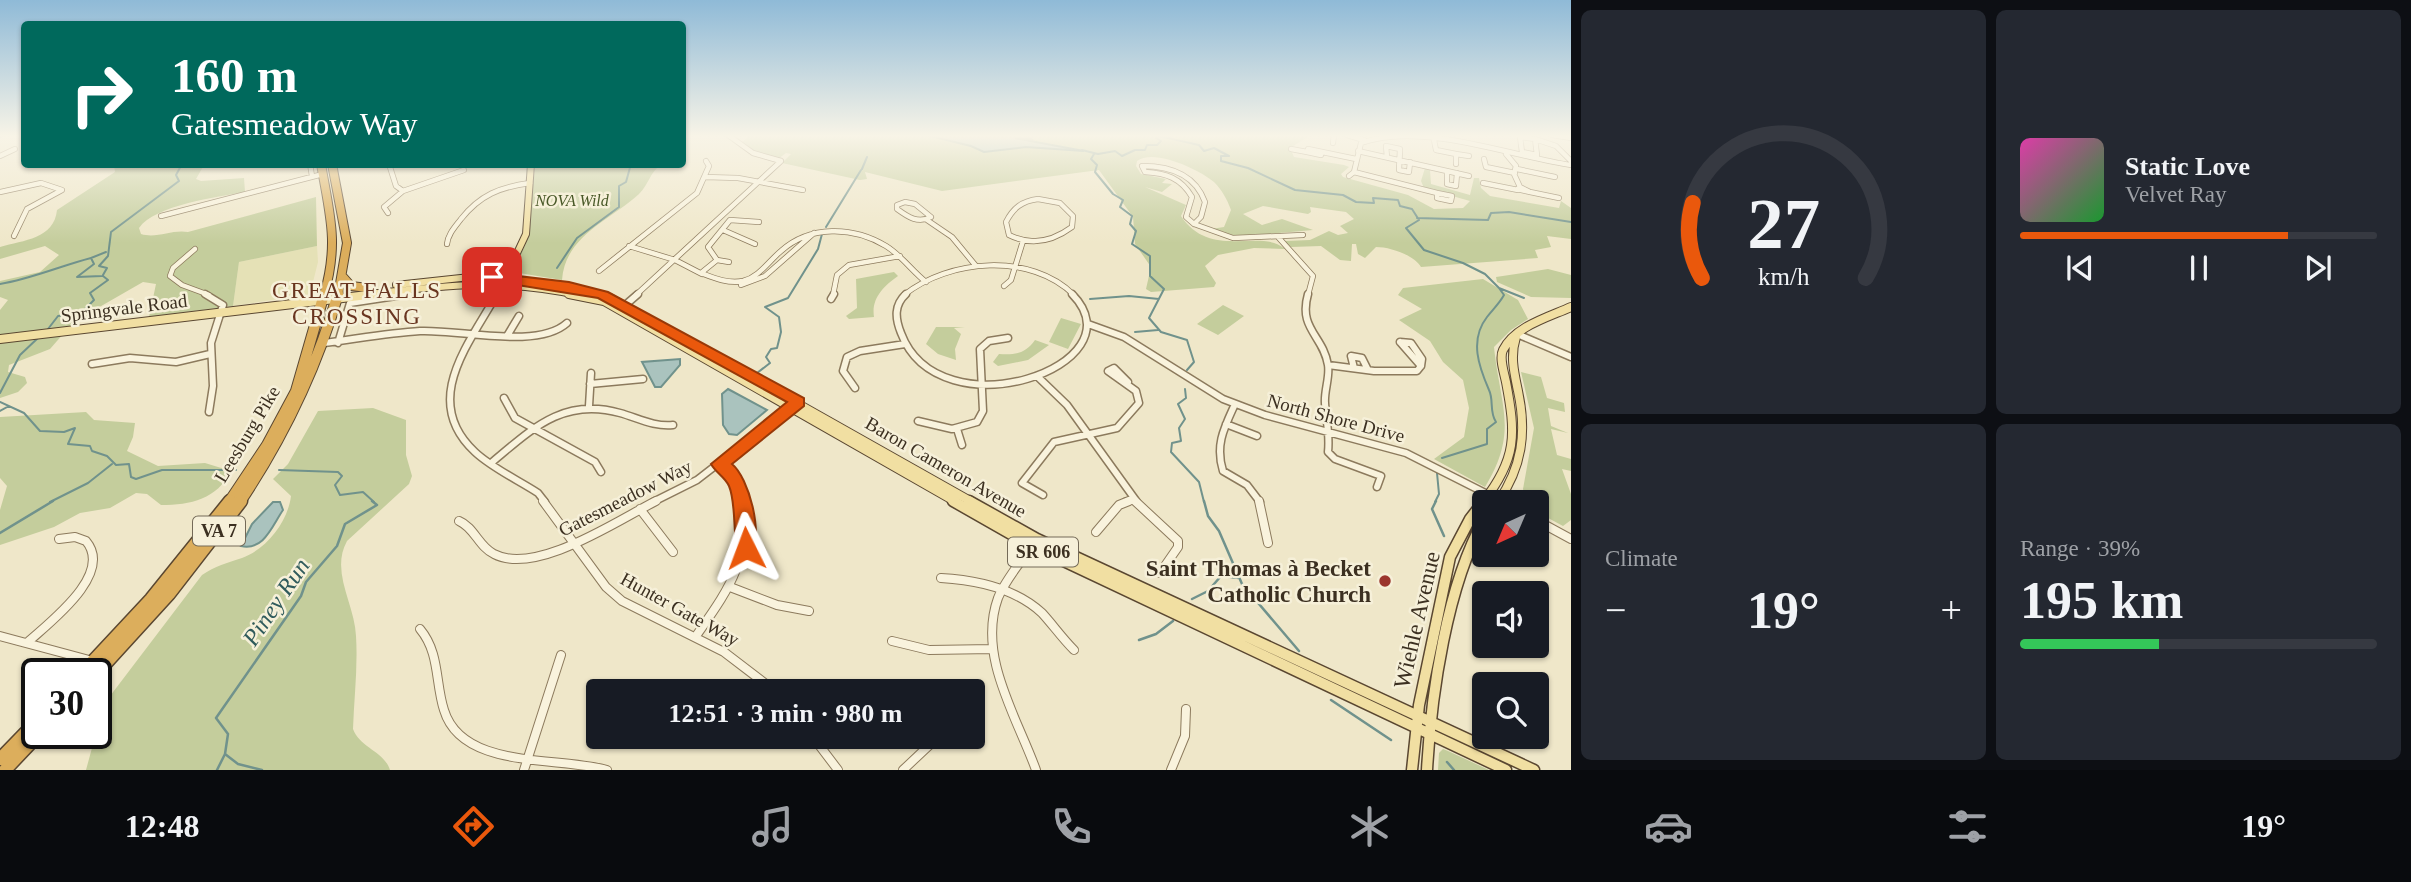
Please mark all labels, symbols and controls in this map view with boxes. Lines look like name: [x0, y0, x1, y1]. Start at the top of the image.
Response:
text: 160 m: [171, 48, 298, 103]
icon: right: [56, 49, 147, 140]
text: Gatesmeadow Way: [171, 106, 418, 142]
text: Static Love: [2125, 152, 2250, 181]
text: Velvet Ray: [2125, 182, 2227, 207]
text: 27: [1747, 184, 1820, 265]
park label: NOVA Wild: [534, 192, 610, 209]
pin: [462, 247, 522, 307]
icon: previous: [2061, 249, 2099, 287]
icon: pause: [2180, 249, 2218, 287]
icon: next: [2299, 249, 2337, 287]
icon: arrive: [473, 258, 511, 296]
text: km/h: [1758, 263, 1810, 290]
district label: GREAT FALLS CROSSING: [272, 278, 442, 329]
street label: Springvale Road: [60, 290, 189, 326]
street label: Leesburg Pike: [210, 382, 284, 486]
street label: North Shore Drive: [1265, 390, 1407, 446]
street label: Baron Cameron Avenue: [862, 412, 1030, 522]
street label: Gatesmeadow Way: [555, 455, 695, 541]
north arrow: [1472, 490, 1549, 567]
map controls: [1472, 490, 1549, 749]
position arrow: [709, 511, 783, 585]
road number: VA 7: [193, 516, 245, 546]
text: Range · 39%: [2020, 536, 2140, 561]
road number: SR 606: [1008, 538, 1078, 566]
text: Climate: [1605, 546, 1678, 571]
street label: Wiehle Avenue: [1389, 549, 1445, 691]
water label: Piney Run: [237, 554, 315, 651]
place label: Saint Thomas à Becket Catholic Church: [1146, 556, 1371, 607]
street label: Hunter Gate Way: [617, 568, 743, 650]
text: 195 km: [2020, 572, 2183, 629]
marker: Saint Thomas à Becket Catholic Church: [1377, 573, 1393, 589]
button: sound: [1472, 581, 1549, 658]
text: 19°: [1747, 582, 1820, 639]
text: −: [1605, 589, 1626, 631]
text: +: [1941, 589, 1962, 631]
speed limit sign: 30: [21, 658, 112, 749]
button: search: [1472, 672, 1549, 749]
text: 12:51 · 3 min · 980 m: [669, 699, 903, 728]
icon: directions: [449, 802, 498, 851]
icon: music: [748, 802, 797, 851]
icon: phone: [1047, 802, 1096, 851]
icon: climate: [1345, 802, 1394, 851]
icon: car: [1644, 802, 1693, 851]
icon: filters: [1943, 802, 1992, 851]
text: 12:48: [125, 808, 200, 844]
text: 19°: [2241, 808, 2286, 844]

